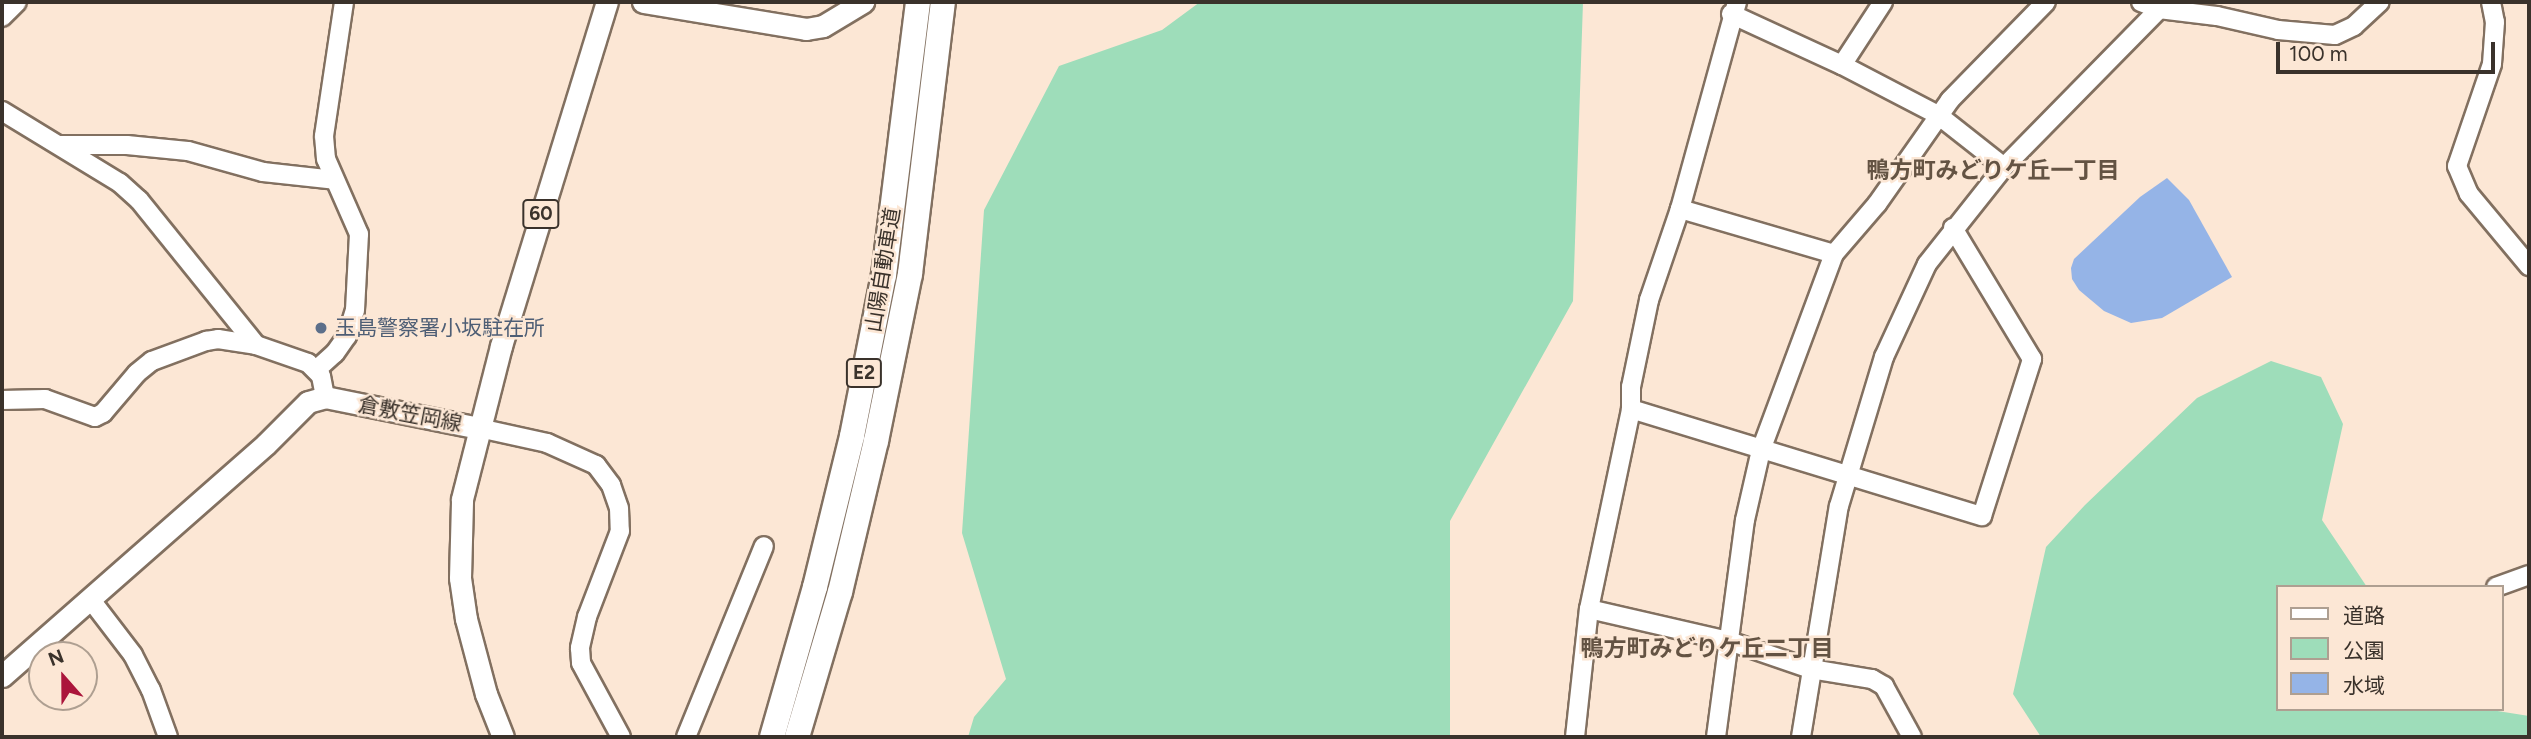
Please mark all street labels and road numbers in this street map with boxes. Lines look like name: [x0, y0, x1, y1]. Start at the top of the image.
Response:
road number: 60: [522, 198, 560, 230]
street label: 山陽自動車道: [861, 206, 905, 334]
road number: E2: [845, 358, 883, 388]
street label: 倉敷笠岡線: [356, 392, 464, 436]

